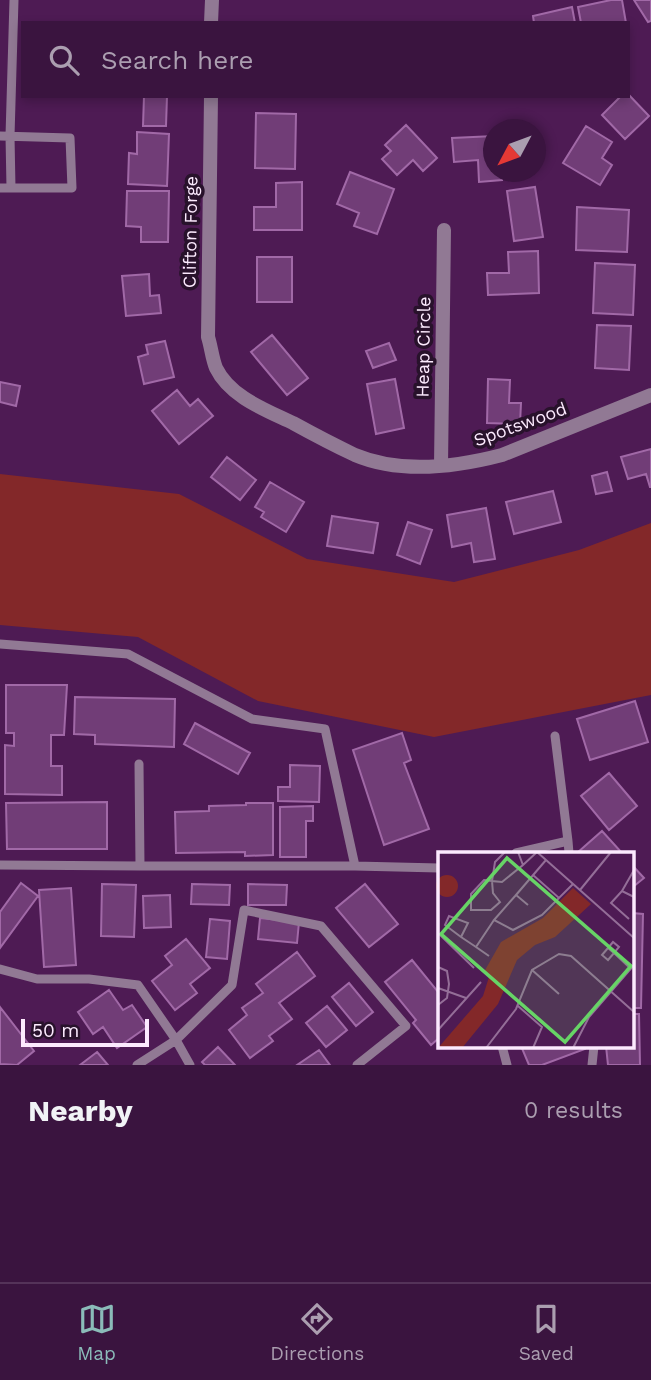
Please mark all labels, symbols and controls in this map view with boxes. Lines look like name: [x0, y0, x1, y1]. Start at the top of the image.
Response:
search box: [21, 21, 630, 98]
icon: search: [45, 41, 83, 79]
text: Search here: [101, 45, 253, 75]
north arrow: [483, 119, 546, 182]
street label: Clifton Forge: [179, 176, 201, 288]
street label: Heap Circle: [412, 296, 434, 398]
street label: Spotswood: [471, 397, 569, 451]
inset map: [438, 852, 634, 1048]
scale bar: [21, 1016, 149, 1048]
text: 50 m: [32, 1019, 79, 1042]
text: Nearby: [28, 1093, 133, 1128]
text: 0 results: [524, 1097, 623, 1124]
tab: Map: [77, 1300, 116, 1365]
tab: Directions: [270, 1300, 364, 1365]
tab: Saved: [519, 1300, 574, 1365]

